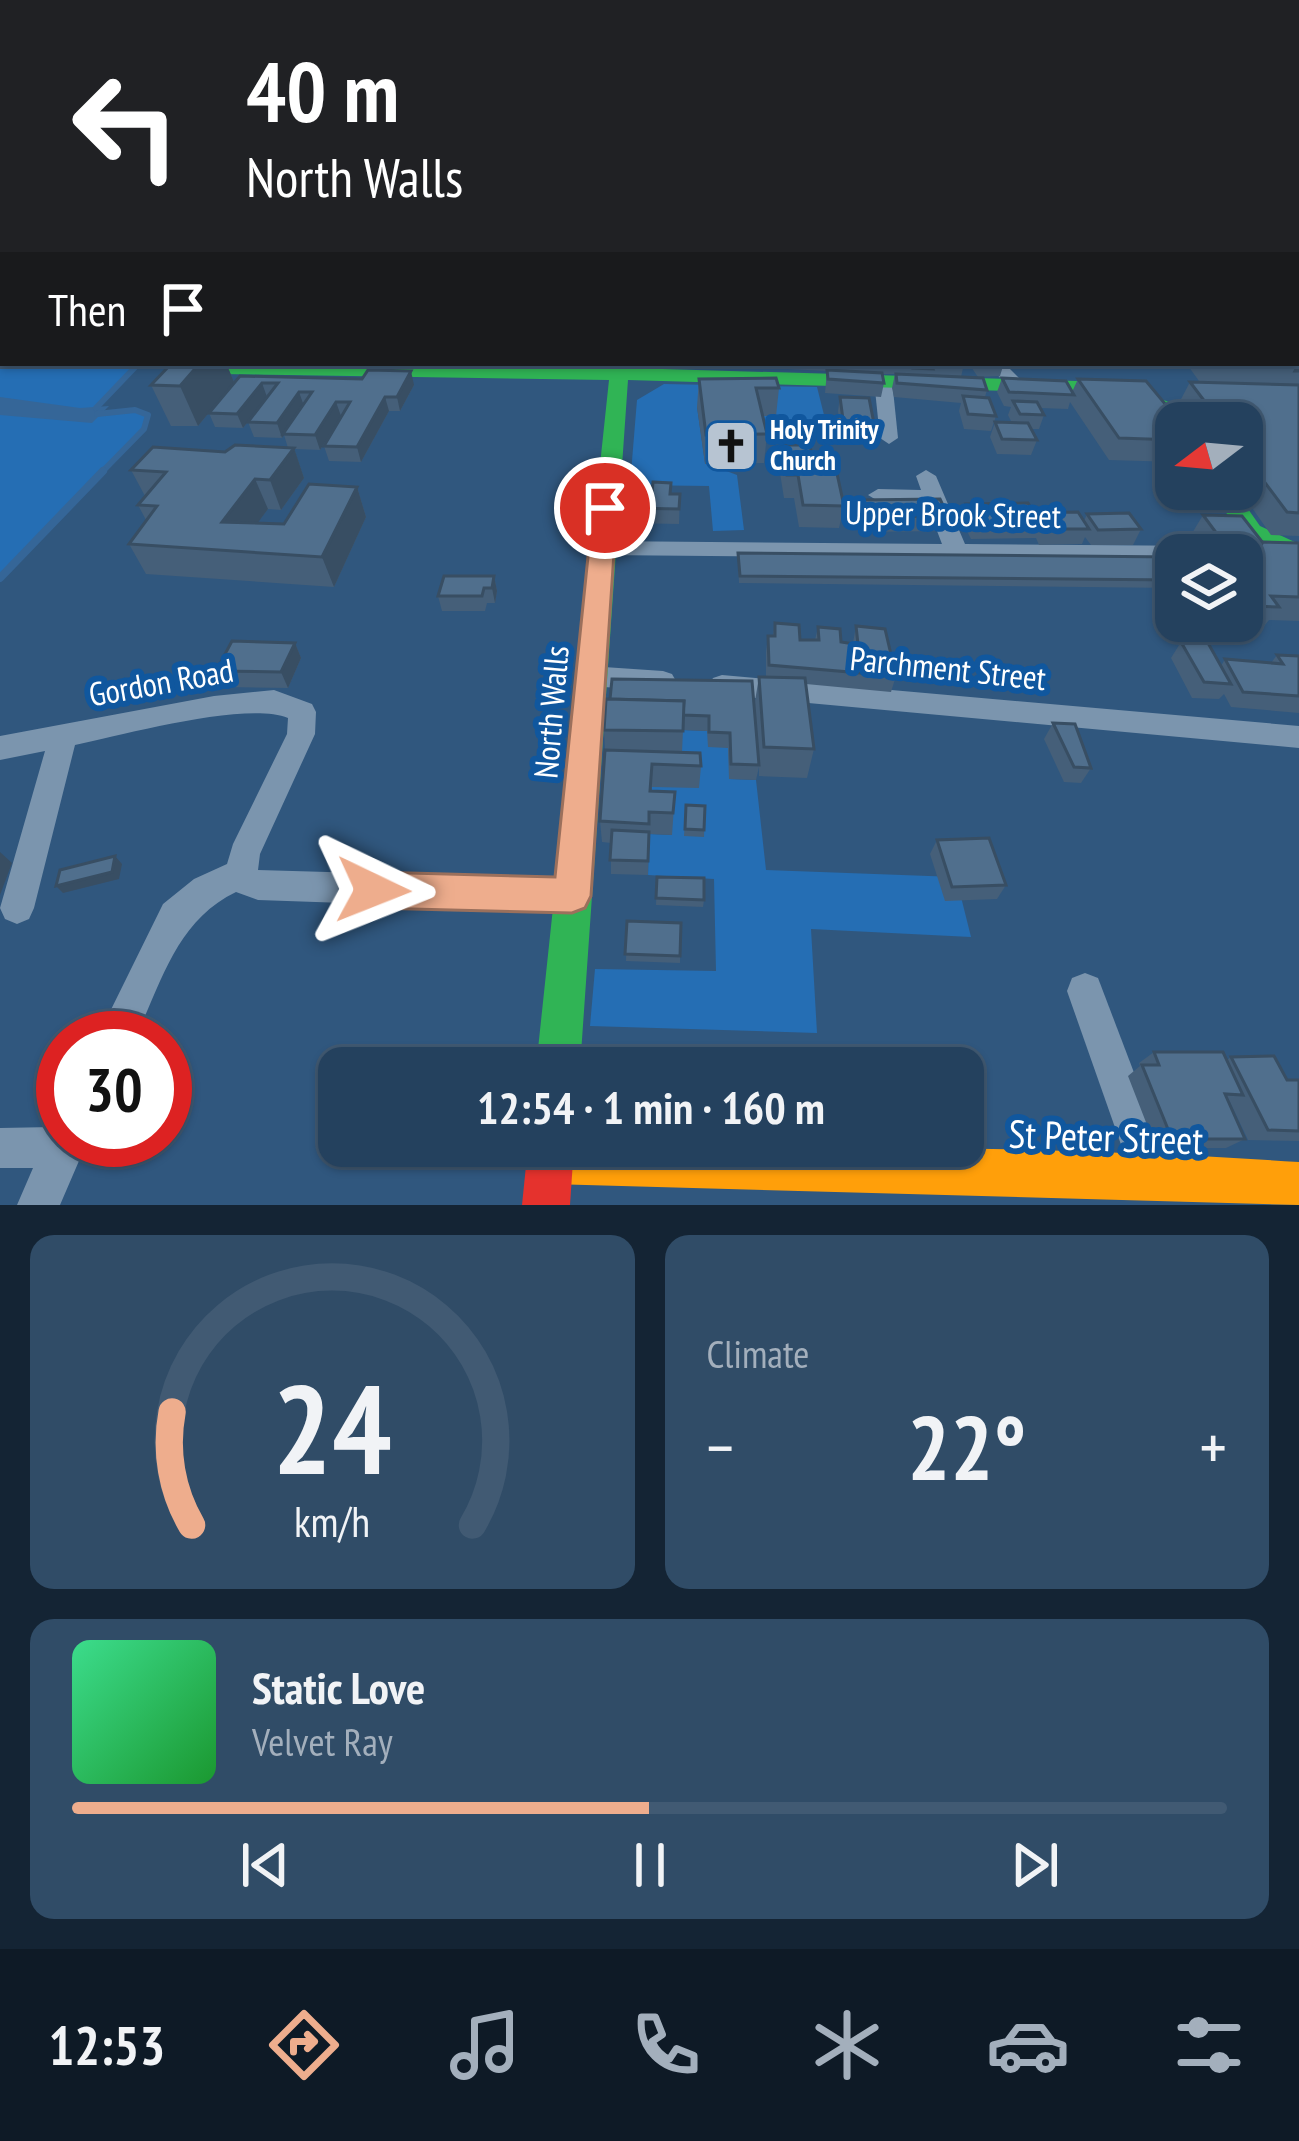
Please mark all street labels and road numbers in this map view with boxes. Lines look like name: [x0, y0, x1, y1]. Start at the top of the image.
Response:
street label: Upper Brook Street: [845, 490, 1061, 537]
street label: Parchment Street: [848, 636, 1048, 699]
street label: North Walls: [523, 644, 578, 780]
street label: Gordon Road: [85, 648, 236, 715]
street label: St Peter Street: [1008, 1108, 1204, 1165]

